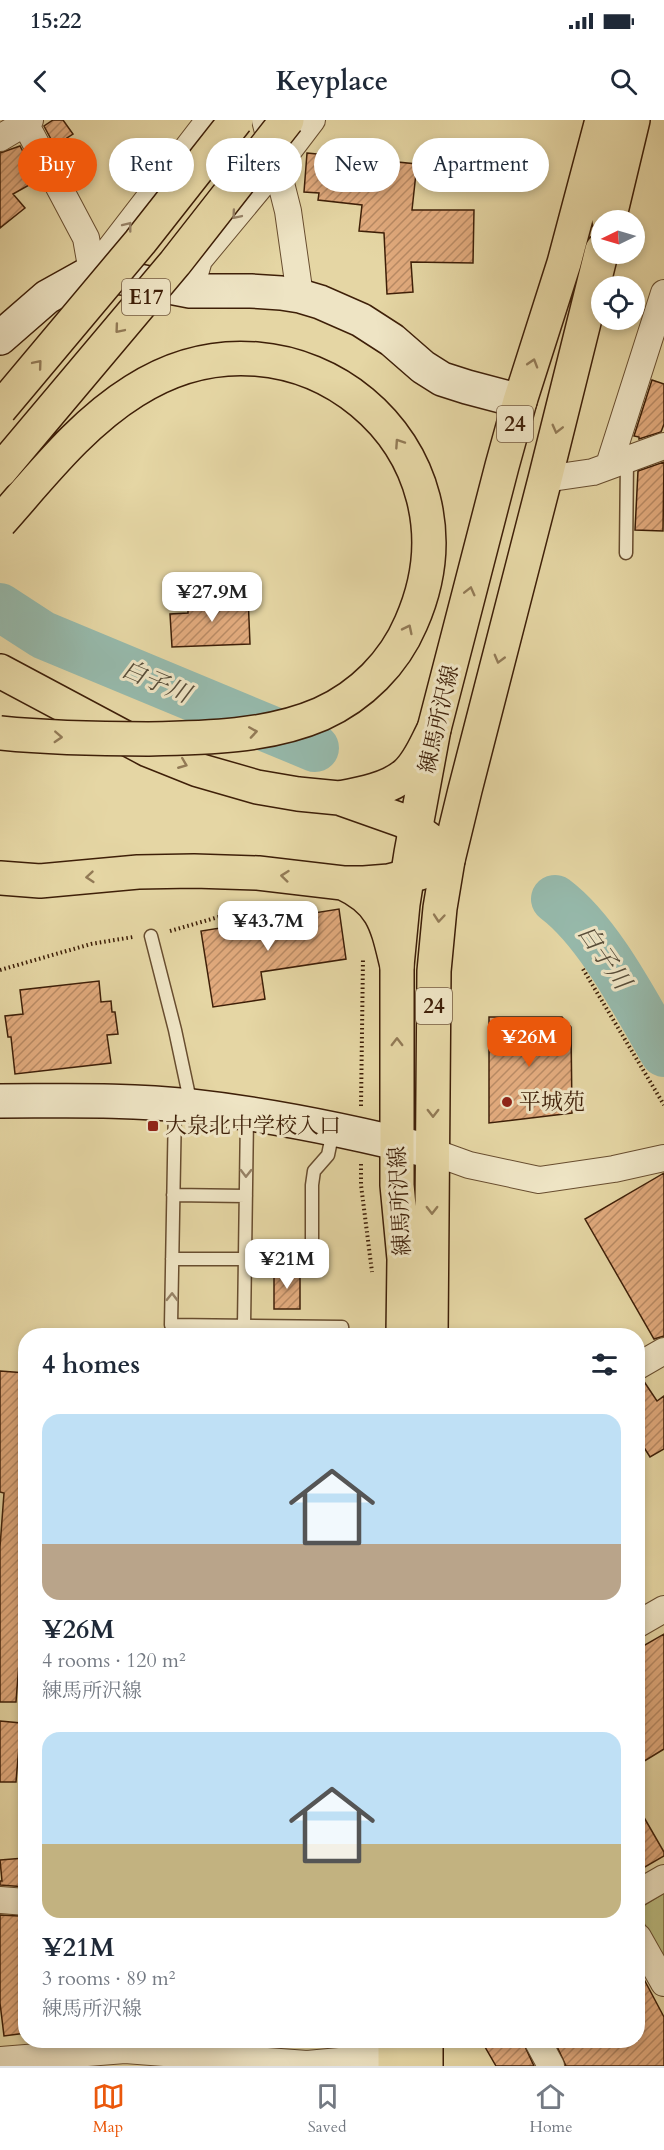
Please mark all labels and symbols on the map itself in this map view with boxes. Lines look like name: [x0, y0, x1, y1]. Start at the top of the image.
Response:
one-way arrow: [233, 208, 244, 219]
north arrow: [591, 210, 645, 264]
one-way arrow: [121, 222, 132, 233]
road number: E17: [122, 279, 170, 315]
one-way arrow: [115, 322, 126, 333]
one-way arrow: [526, 358, 538, 369]
one-way arrow: [30, 360, 41, 371]
road number: 24: [497, 406, 533, 442]
one-way arrow: [552, 424, 565, 434]
one-way arrow: [395, 439, 406, 450]
pin: ¥27.9M: [163, 572, 261, 623]
one-way arrow: [463, 587, 475, 597]
one-way arrow: [401, 624, 413, 635]
water label: 白子川: [116, 653, 198, 712]
one-way arrow: [494, 653, 506, 664]
street label: 練馬所沢線: [412, 662, 466, 776]
one-way arrow: [248, 726, 258, 739]
one-way arrow: [54, 730, 63, 743]
one-way arrow: [177, 757, 188, 769]
one-way arrow: [86, 870, 95, 883]
one-way arrow: [280, 870, 289, 883]
pin: ¥43.7M: [219, 901, 317, 952]
one-way arrow: [433, 914, 446, 923]
water label: 白子川: [570, 918, 640, 998]
road number: 24: [416, 988, 452, 1024]
pin: ¥26M: [493, 1017, 565, 1068]
one-way arrow: [391, 1038, 403, 1047]
place label: 平城苑: [519, 1087, 585, 1117]
marker: 平城苑: [500, 1095, 514, 1109]
one-way arrow: [427, 1108, 439, 1117]
place label: 大泉北中学校入口: [165, 1111, 341, 1141]
marker: 大泉北中学校入口: [146, 1119, 160, 1133]
street label: 練馬所沢線: [382, 1145, 418, 1257]
one-way arrow: [240, 1169, 252, 1178]
one-way arrow: [426, 1206, 438, 1215]
pin: ¥21M: [251, 1239, 323, 1290]
one-way arrow: [166, 1292, 178, 1301]

